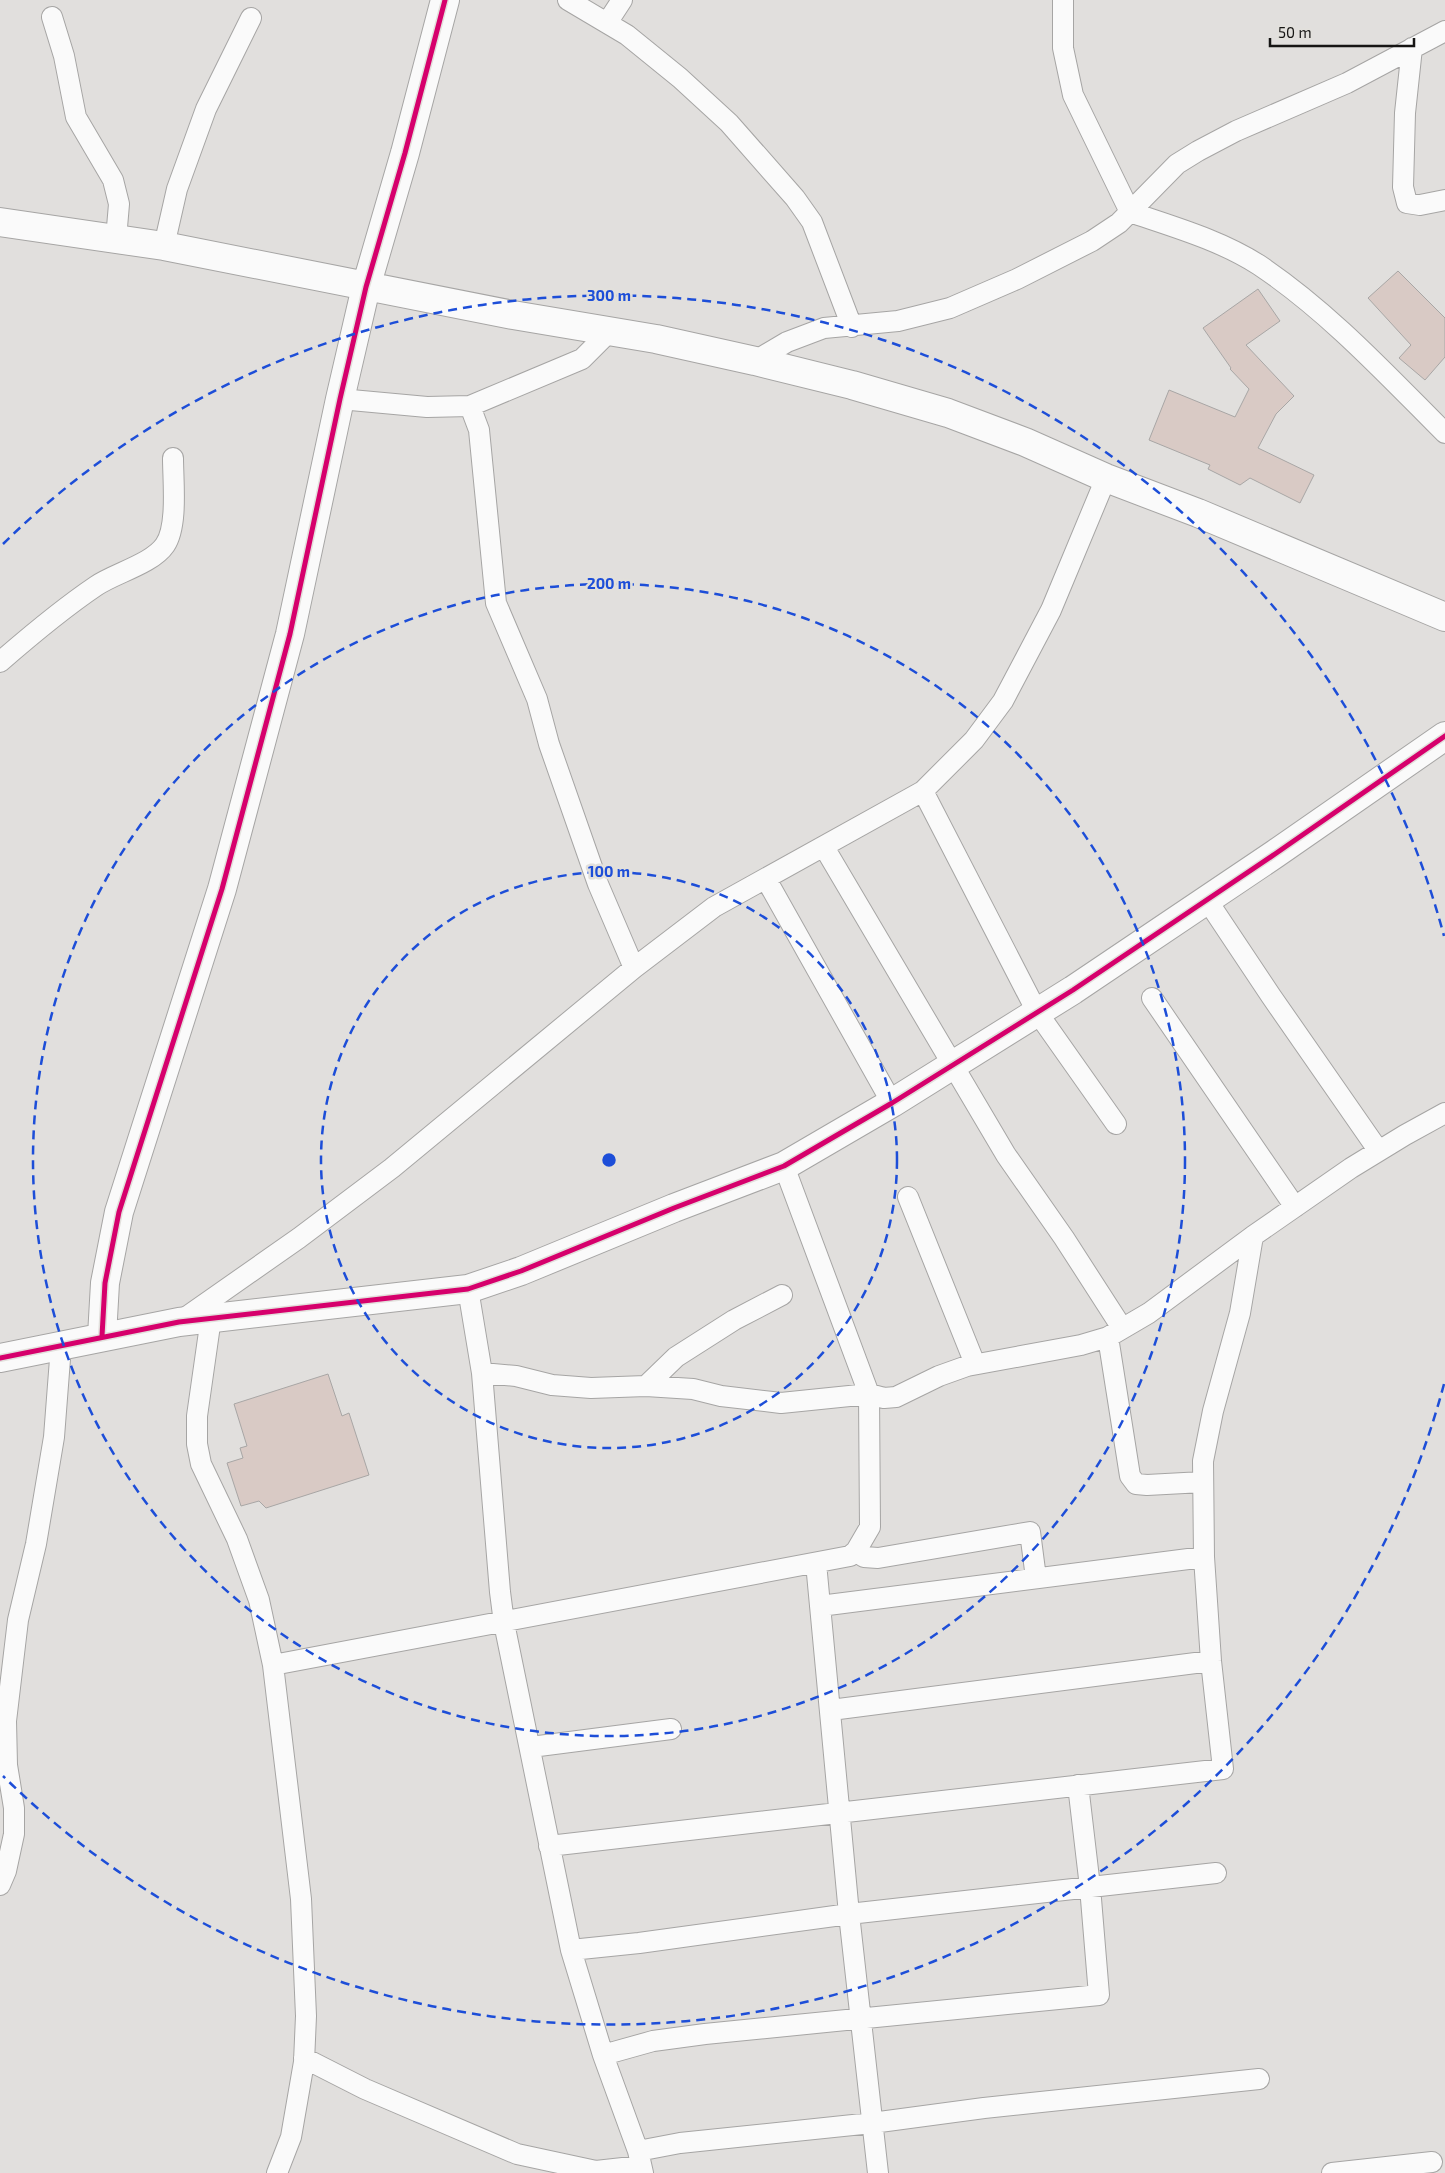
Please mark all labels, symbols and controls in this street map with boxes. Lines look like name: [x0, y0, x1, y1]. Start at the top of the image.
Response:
scale bar: [1270, 15, 1414, 47]
text: 50 m: [1278, 23, 1312, 41]
text: 300 m: [587, 286, 631, 304]
text: 200 m: [587, 574, 631, 592]
text: 100 m: [588, 862, 630, 880]
centre of rings: [600, 1151, 618, 1169]

